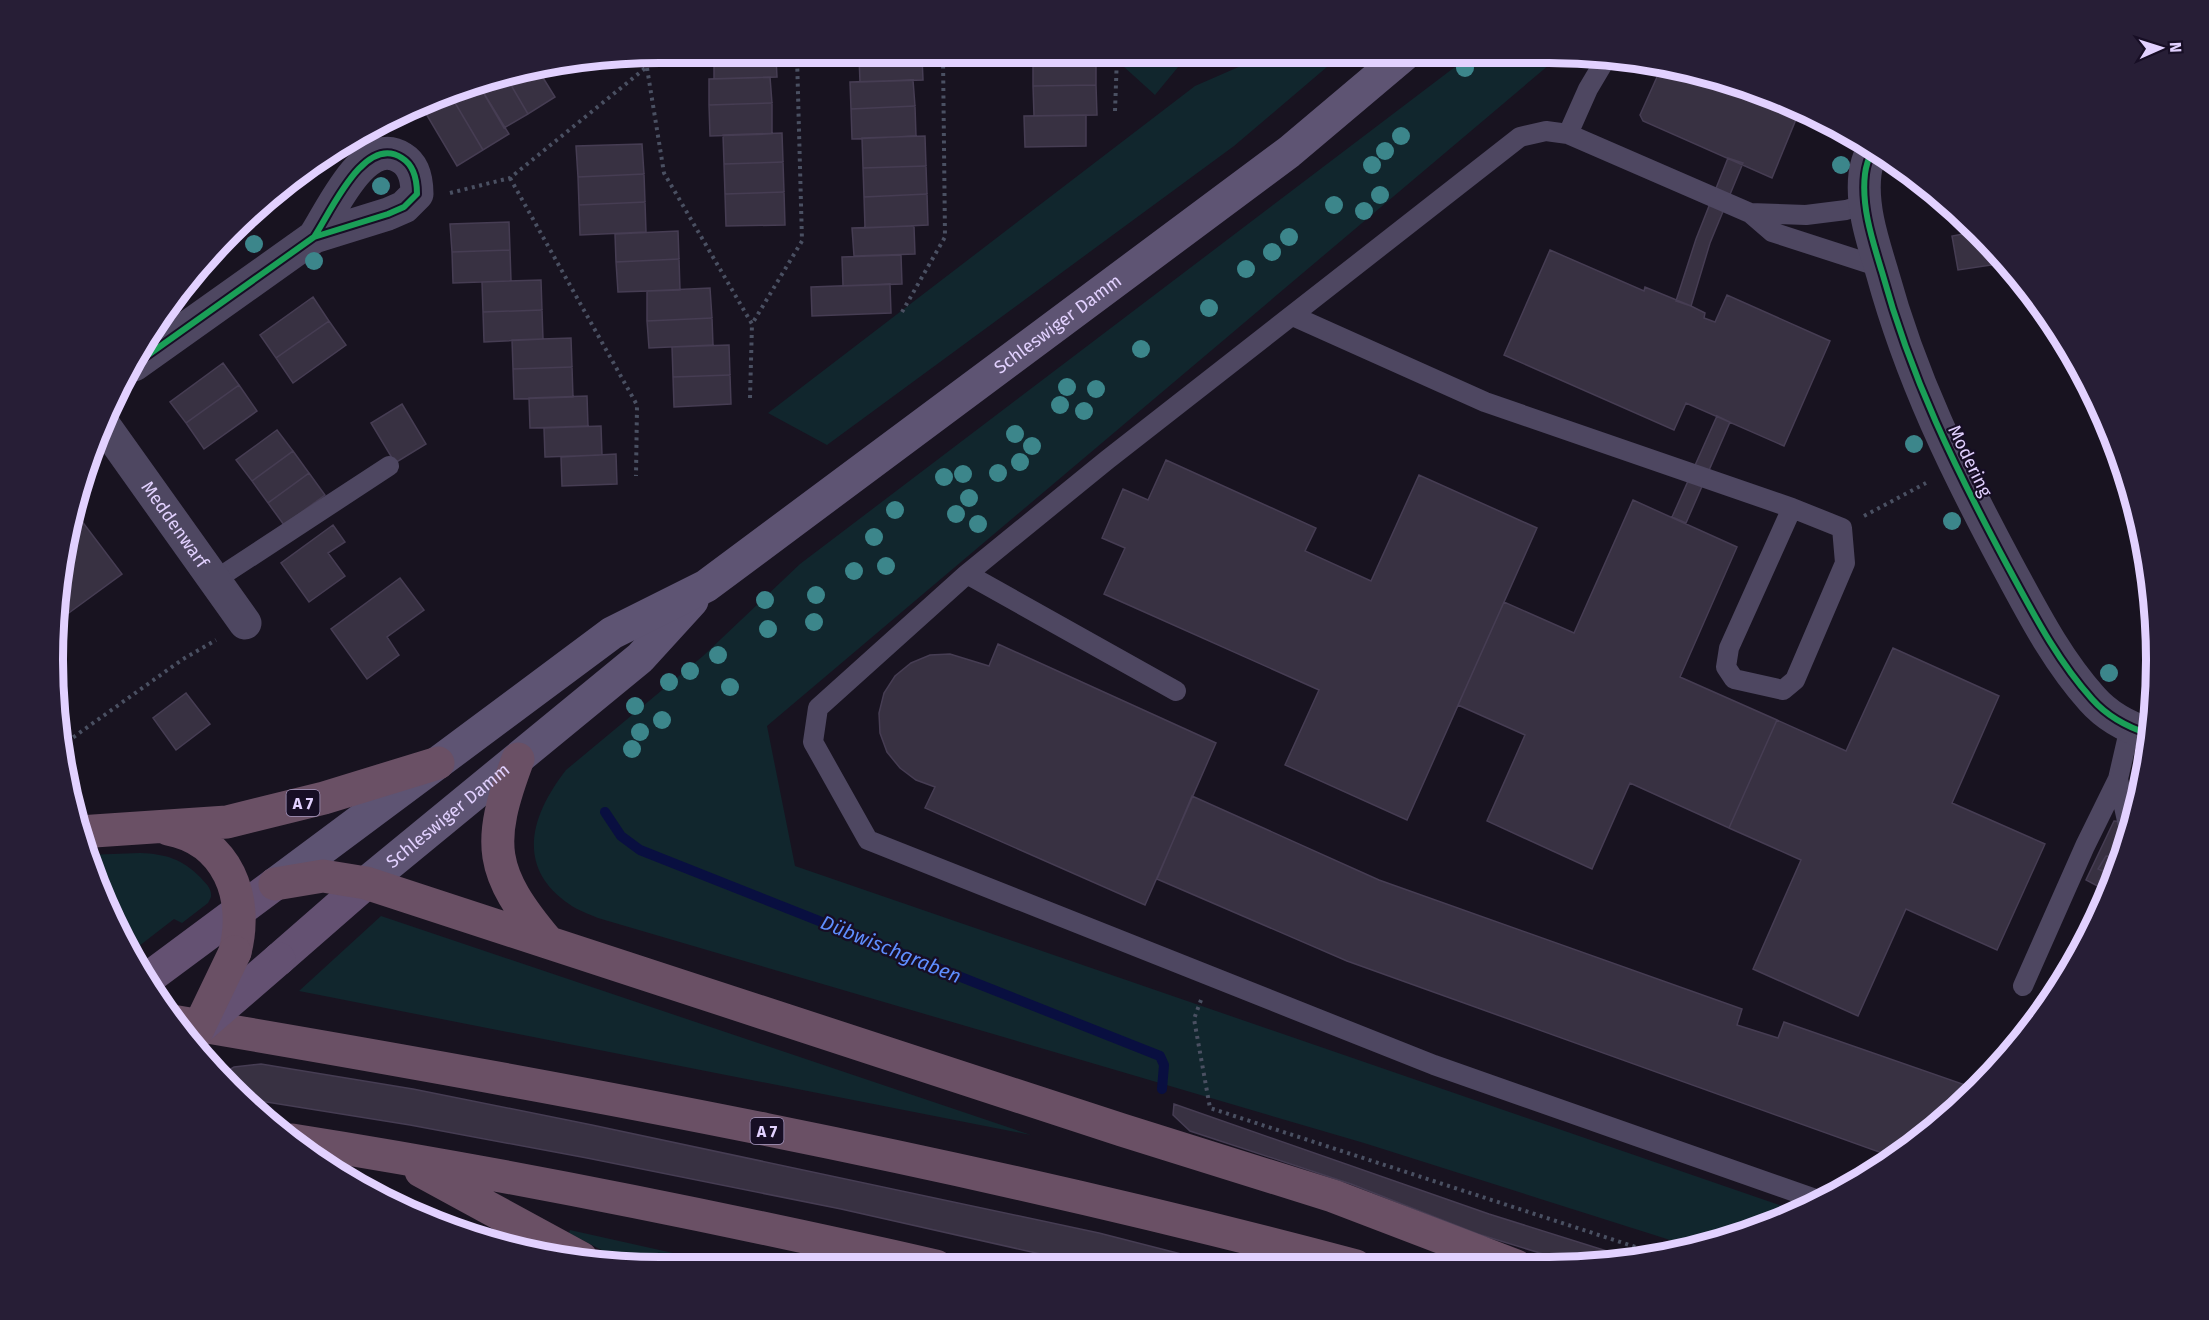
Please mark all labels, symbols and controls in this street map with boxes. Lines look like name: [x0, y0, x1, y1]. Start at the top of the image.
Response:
north arrow: [2131, 18, 2191, 78]
text: N: [2166, 41, 2185, 53]
street label: Schleswiger Damm: [990, 270, 1126, 379]
street label: Modering: [1943, 422, 1997, 501]
street label: Meddenwarf: [136, 477, 214, 574]
street label: Schleswiger Damm: [382, 759, 514, 873]
road number: A 7: [286, 790, 320, 816]
water label: Dübwischgraben: [817, 910, 965, 988]
road number: A 7: [750, 1118, 783, 1144]

